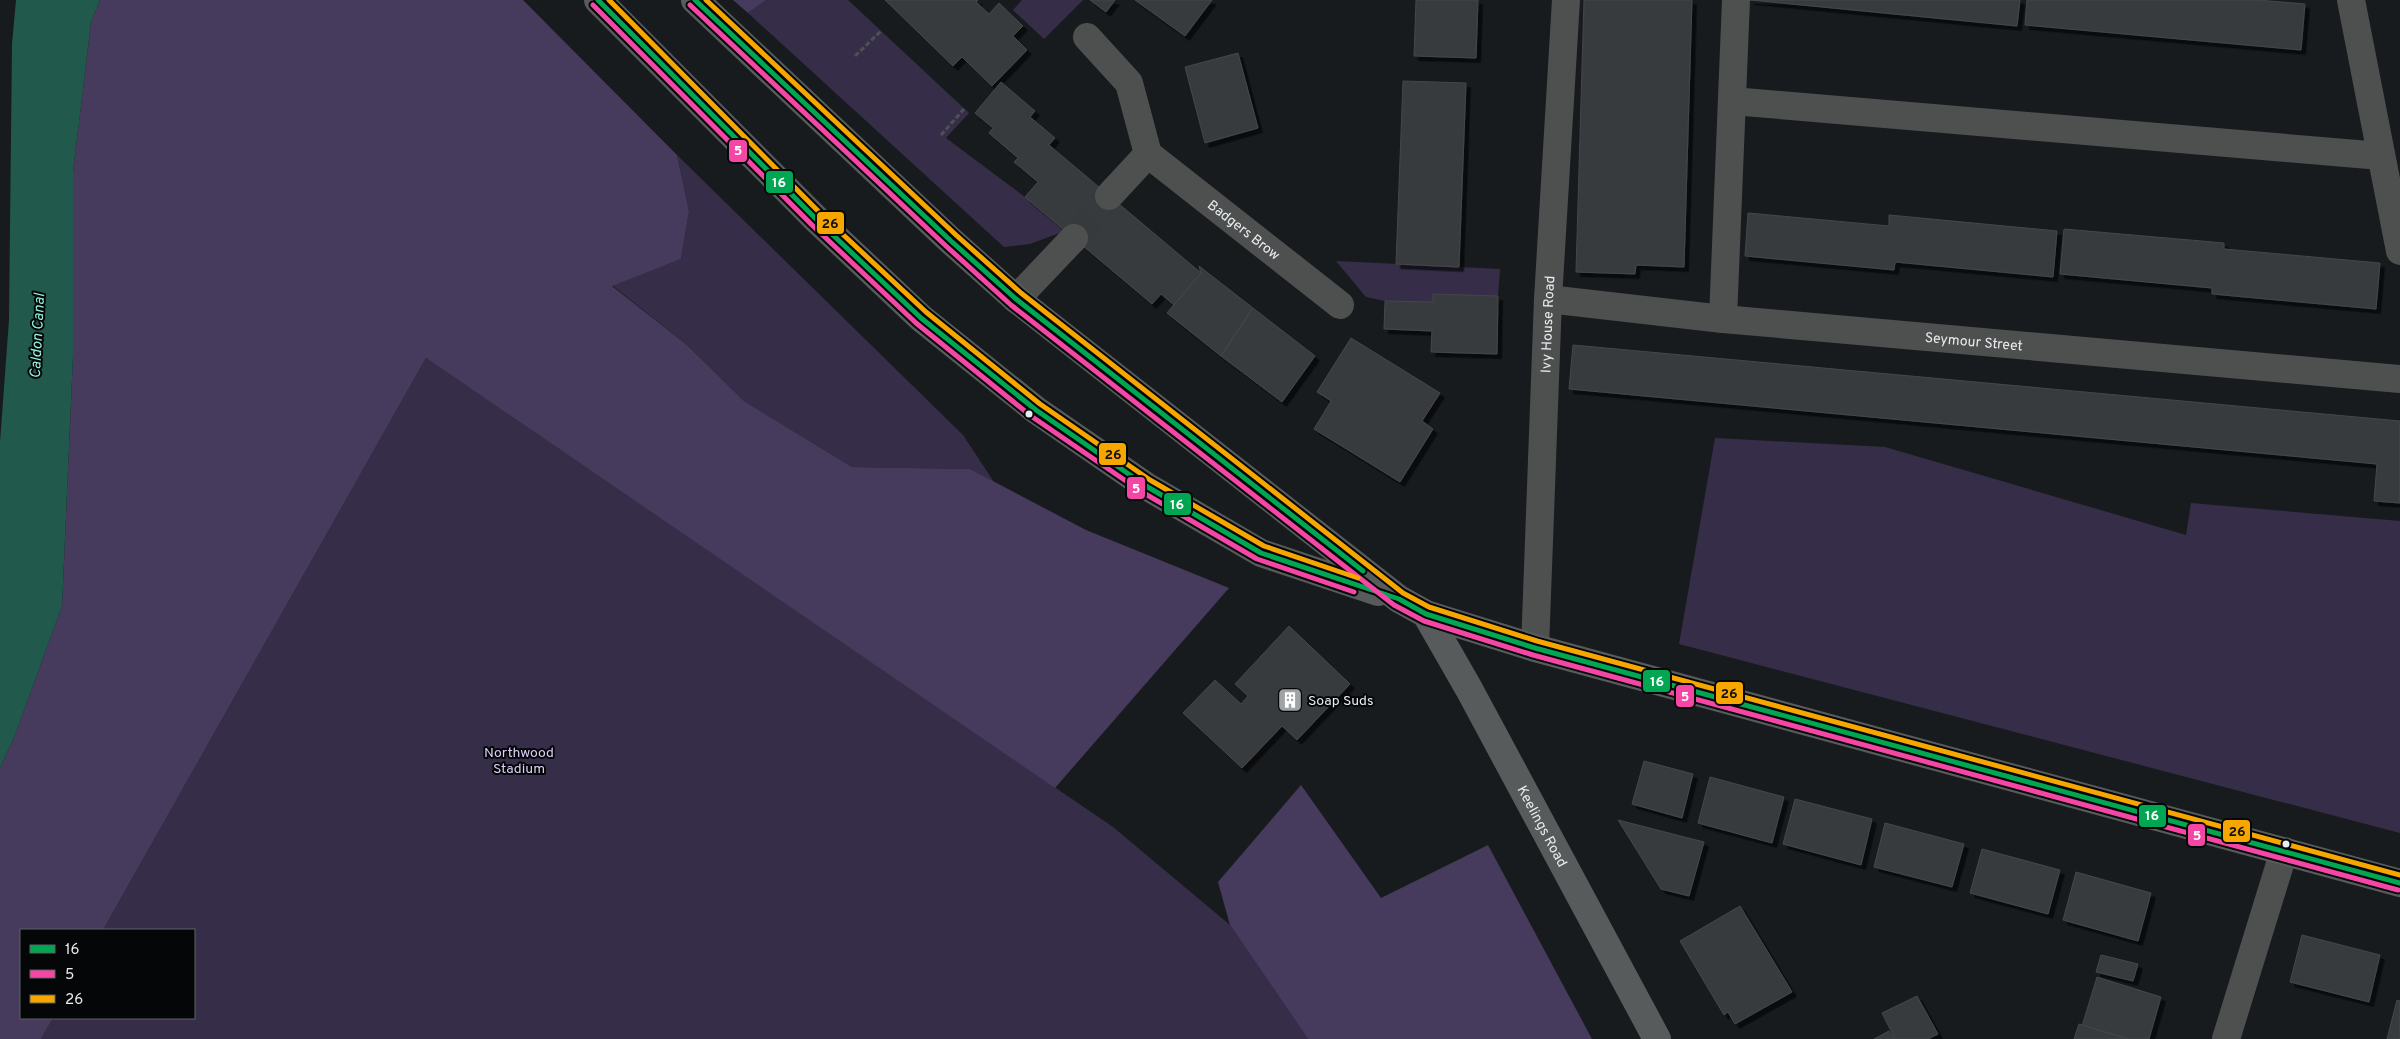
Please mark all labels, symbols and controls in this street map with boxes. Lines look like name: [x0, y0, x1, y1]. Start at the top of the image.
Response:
line badge: 5: [728, 139, 748, 163]
text: 5: [734, 143, 742, 160]
line badge: 16: [765, 170, 794, 194]
text: 16: [772, 175, 786, 192]
street label: Badgers Brow: [1204, 197, 1283, 264]
line badge: 26: [816, 211, 845, 235]
text: 26: [821, 216, 839, 233]
street label: Ivy House Road: [1538, 275, 1559, 373]
water label: Caldon Canal: [27, 292, 50, 379]
street label: Seymour Street: [1924, 330, 2023, 356]
unlabelled marker: [1024, 409, 1034, 419]
line badge: 26: [1098, 442, 1127, 466]
text: 26: [1104, 447, 1122, 464]
line badge: 5: [1126, 476, 1146, 500]
text: 5: [1132, 481, 1140, 498]
line badge: 16: [1163, 492, 1192, 516]
text: 16: [1170, 497, 1184, 514]
line badge: 16: [1642, 669, 1671, 693]
text: 16: [1650, 674, 1664, 691]
line badge: 26: [1715, 681, 1744, 705]
line badge: 5: [1675, 684, 1695, 708]
text: 26: [1720, 686, 1738, 703]
building icon: Soap Suds: [1277, 687, 1303, 713]
text: 5: [1681, 689, 1689, 706]
place label: Soap Suds: [1308, 693, 1374, 710]
park label: Northwood Stadium: [484, 745, 554, 778]
street label: Keelings Road: [1513, 783, 1570, 870]
line badge: 16: [2138, 804, 2167, 828]
text: 16: [2145, 808, 2159, 825]
line badge: 26: [2222, 819, 2251, 843]
line badge: 5: [2187, 823, 2206, 847]
text: 26: [2228, 824, 2246, 841]
text: 5: [2193, 828, 2201, 845]
unlabelled marker: [2281, 839, 2291, 849]
legend: [20, 929, 195, 1019]
text: 16: [65, 941, 80, 960]
text: 5: [65, 966, 74, 985]
text: 26: [65, 991, 83, 1010]

